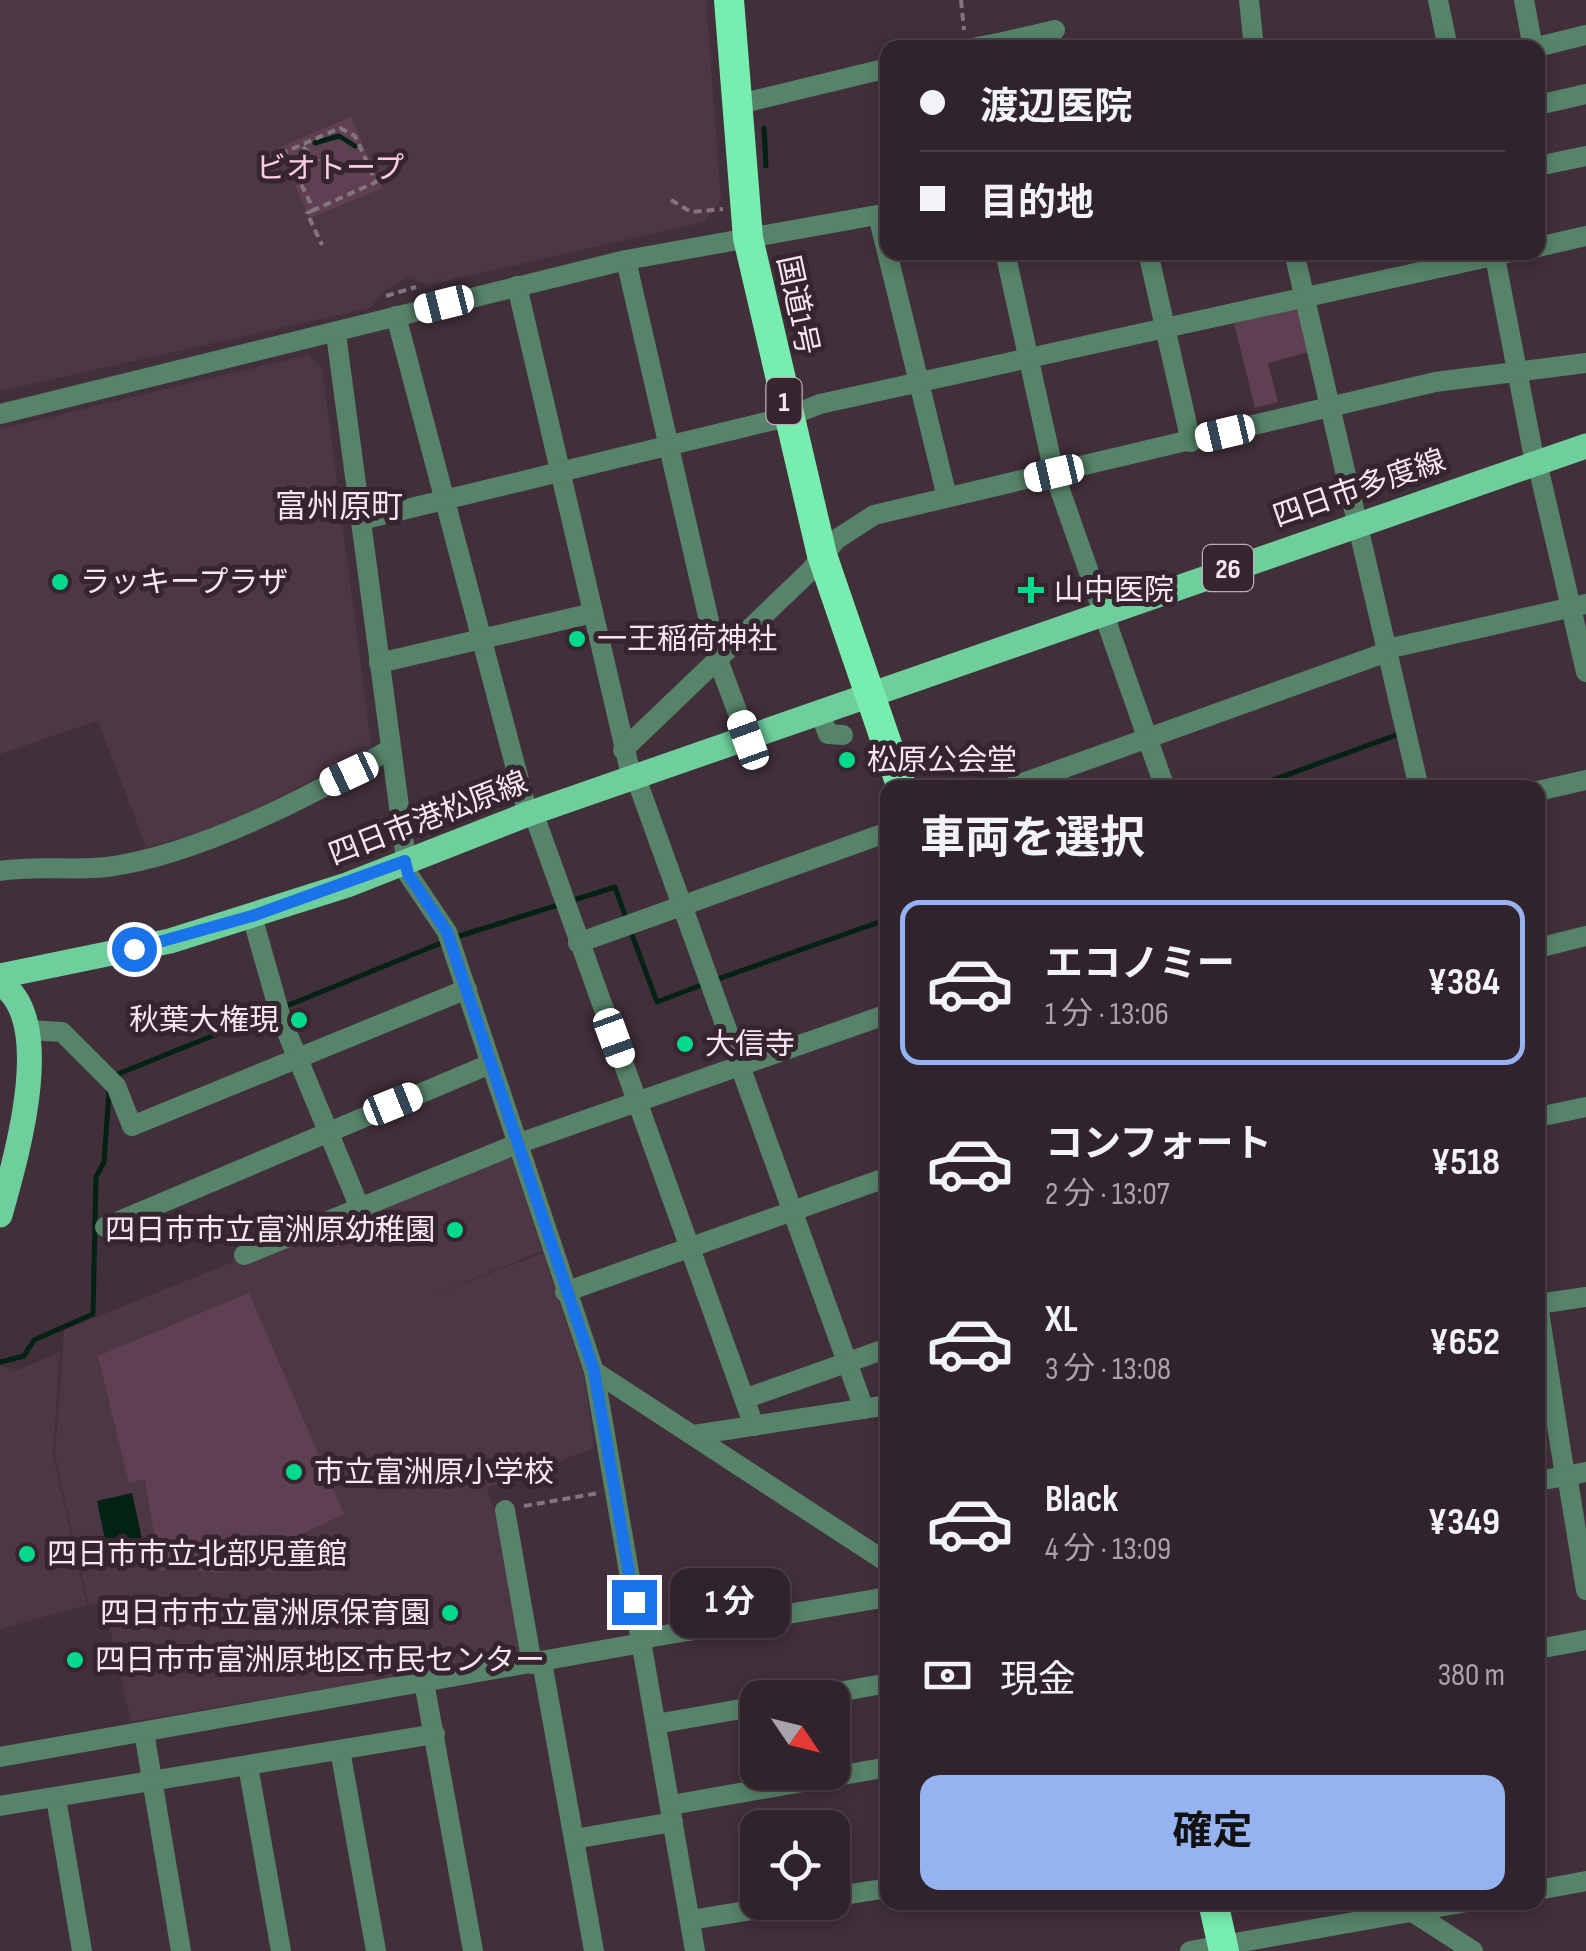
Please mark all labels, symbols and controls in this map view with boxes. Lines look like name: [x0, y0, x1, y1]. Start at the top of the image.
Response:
text: 渡辺医院: [980, 85, 1132, 130]
park label: ビオトープ: [256, 151, 404, 187]
text: 目的地: [980, 181, 1094, 226]
street label: 国道1号: [769, 252, 825, 358]
car: [411, 282, 477, 326]
road number: 1: [766, 378, 802, 424]
car: [1192, 412, 1258, 454]
street label: 四日市多度線: [1268, 443, 1450, 535]
car: [1021, 452, 1087, 494]
district label: 富州原町: [275, 488, 403, 527]
road number: 26: [1203, 545, 1253, 591]
place label: ラッキープラザ: [80, 565, 288, 601]
marker: ラッキープラザ: [49, 571, 71, 593]
place label: 山中医院: [1054, 573, 1174, 609]
marker: 山中医院: [1018, 577, 1044, 603]
place label: 一王稲荷神社: [597, 622, 777, 658]
marker: 一王稲荷神社: [566, 628, 588, 650]
car: [724, 707, 772, 773]
place label: 松原公会堂: [867, 743, 1017, 779]
car: [315, 748, 383, 800]
marker: 松原公会堂: [836, 749, 858, 771]
street label: 四日市港松原線: [324, 765, 533, 873]
text: 車両を選択: [920, 812, 1145, 867]
route start: [112, 927, 157, 972]
icon: car: [925, 938, 1015, 1028]
text: エコノミー: [1045, 942, 1235, 987]
text: ¥384: [1427, 960, 1500, 1005]
text: 1 分 · 13:06: [1045, 995, 1169, 1034]
place label: 秋葉大権現: [129, 1003, 279, 1039]
car: [590, 1005, 638, 1071]
marker: 秋葉大権現: [288, 1009, 310, 1031]
place label: 大信寺: [705, 1027, 795, 1063]
marker: 大信寺: [674, 1033, 696, 1055]
car: [360, 1079, 426, 1129]
icon: car: [925, 1118, 1015, 1208]
text: コンフォート: [1045, 1122, 1272, 1167]
text: ¥518: [1431, 1140, 1500, 1185]
text: 2 分 · 13:07: [1045, 1175, 1169, 1214]
place label: 四日市市立富洲原幼稚園: [105, 1213, 435, 1249]
marker: 四日市市立富洲原幼稚園: [444, 1219, 466, 1241]
text: XL: [1045, 1297, 1078, 1342]
icon: car: [925, 1298, 1015, 1388]
text: ¥652: [1429, 1320, 1500, 1365]
text: 3 分 · 13:08: [1045, 1350, 1171, 1389]
place label: 市立富洲原小学校: [314, 1455, 554, 1491]
marker: 市立富洲原小学校: [283, 1461, 305, 1483]
text: Black: [1045, 1477, 1118, 1522]
icon: car: [925, 1478, 1015, 1568]
text: ¥349: [1428, 1500, 1500, 1545]
text: 4 分 · 13:09: [1045, 1530, 1171, 1569]
place label: 四日市市立北部児童館: [47, 1537, 347, 1573]
marker: 四日市市立北部児童館: [16, 1543, 38, 1565]
callout: 1 分: [669, 1567, 789, 1637]
route end: [612, 1580, 657, 1625]
text: 1 分: [705, 1583, 755, 1622]
place label: 四日市市立富洲原保育園: [100, 1596, 430, 1632]
marker: 四日市市立富洲原保育園: [439, 1602, 461, 1624]
place label: 四日市市富洲原地区市民センター: [95, 1643, 545, 1679]
icon: cash: [920, 1648, 975, 1703]
marker: 四日市市富洲原地区市民センター: [64, 1649, 86, 1671]
text: 380 m: [1438, 1656, 1505, 1695]
text: 現金: [1000, 1658, 1076, 1703]
north arrow: [740, 1680, 850, 1790]
map controls: [740, 1680, 850, 1920]
button: 確定: [920, 1775, 1505, 1890]
button: locate: [740, 1810, 850, 1920]

